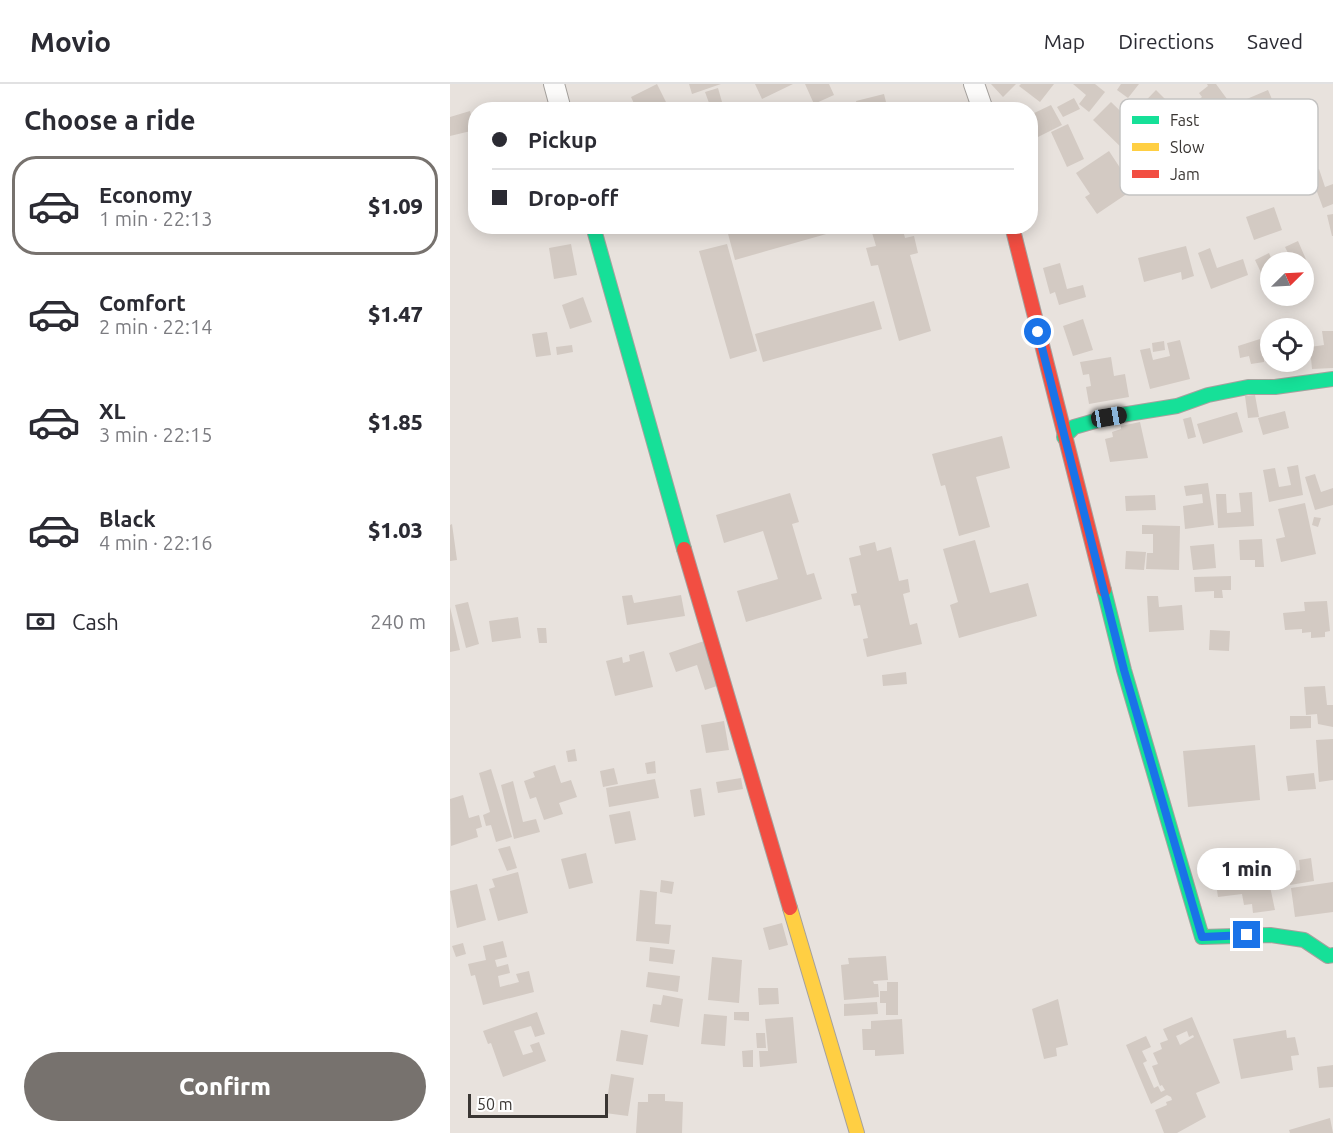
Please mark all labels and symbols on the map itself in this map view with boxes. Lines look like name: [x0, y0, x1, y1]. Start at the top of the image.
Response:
legend: [1120, 99, 1318, 195]
text: Fast: [1170, 111, 1200, 129]
text: Slow: [1170, 138, 1205, 156]
text: Jam: [1170, 165, 1200, 183]
north arrow: [1260, 252, 1314, 306]
route start: [1024, 318, 1051, 345]
car: [1090, 405, 1128, 429]
callout: 1 min: [1198, 848, 1296, 890]
route end: [1233, 921, 1260, 948]
scale bar: [468, 1091, 608, 1118]

